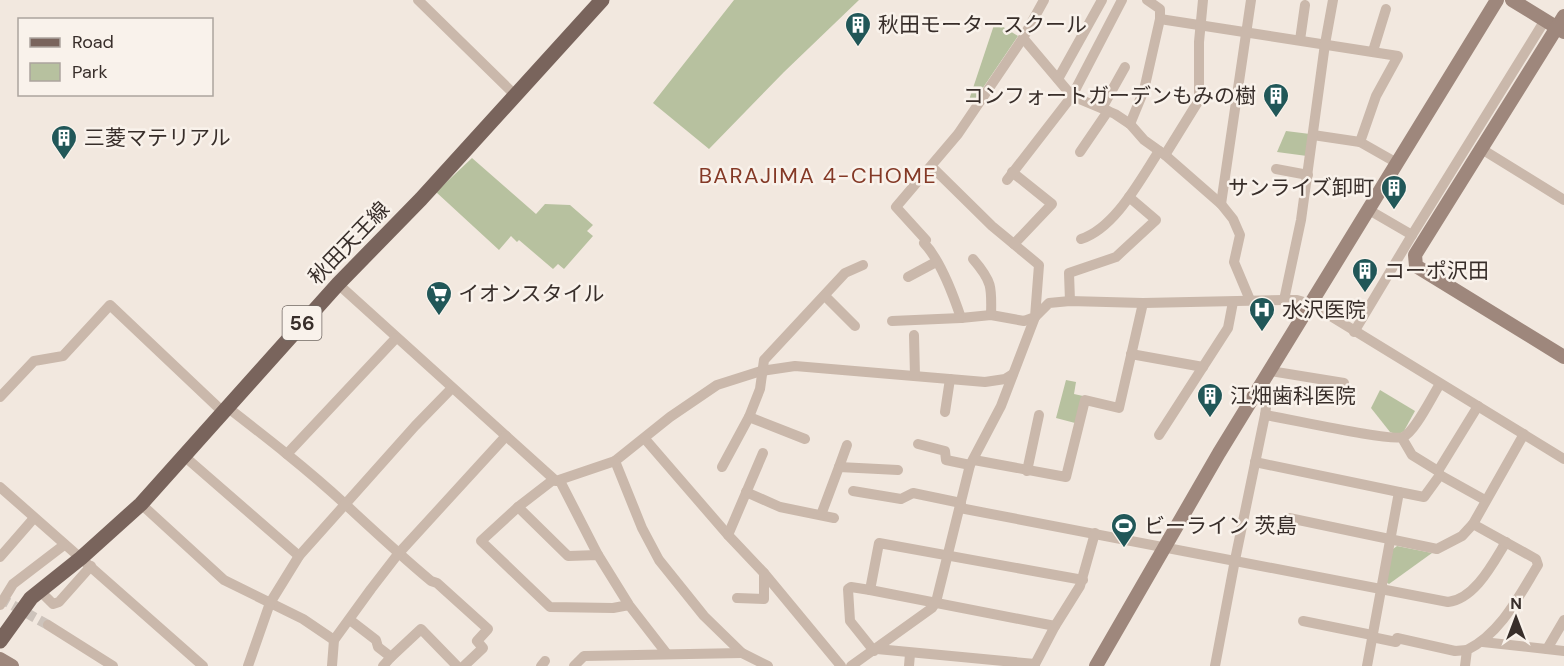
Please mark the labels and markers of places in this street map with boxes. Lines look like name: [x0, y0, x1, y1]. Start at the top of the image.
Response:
building icon: 秋田モータースクール: [843, 10, 873, 48]
place label: 秋田モータースクール: [878, 11, 1087, 39]
building icon: コンフォートガーデンもみの樹: [1261, 81, 1291, 119]
place label: コンフォートガーデンもみの樹: [963, 82, 1256, 110]
building icon: 三菱マテリアル: [49, 123, 79, 161]
place label: 三菱マテリアル: [84, 124, 231, 152]
building icon: サンライズ卸町: [1379, 173, 1409, 211]
place label: サンライズ卸町: [1228, 174, 1374, 202]
building icon: コーポ沢田: [1350, 256, 1380, 294]
place label: コーポ沢田: [1384, 257, 1489, 285]
supermarket icon: イオンスタイル: [424, 279, 454, 317]
place label: イオンスタイル: [458, 280, 605, 308]
hospital icon: 水沢医院: [1247, 295, 1277, 333]
place label: 水沢医院: [1282, 296, 1366, 324]
building icon: 江畑歯科医院: [1195, 381, 1225, 419]
place label: 江畑歯科医院: [1230, 382, 1356, 410]
sports icon: ビーライン 茨島: [1109, 511, 1139, 549]
place label: ビーライン 茨島: [1144, 512, 1297, 540]

